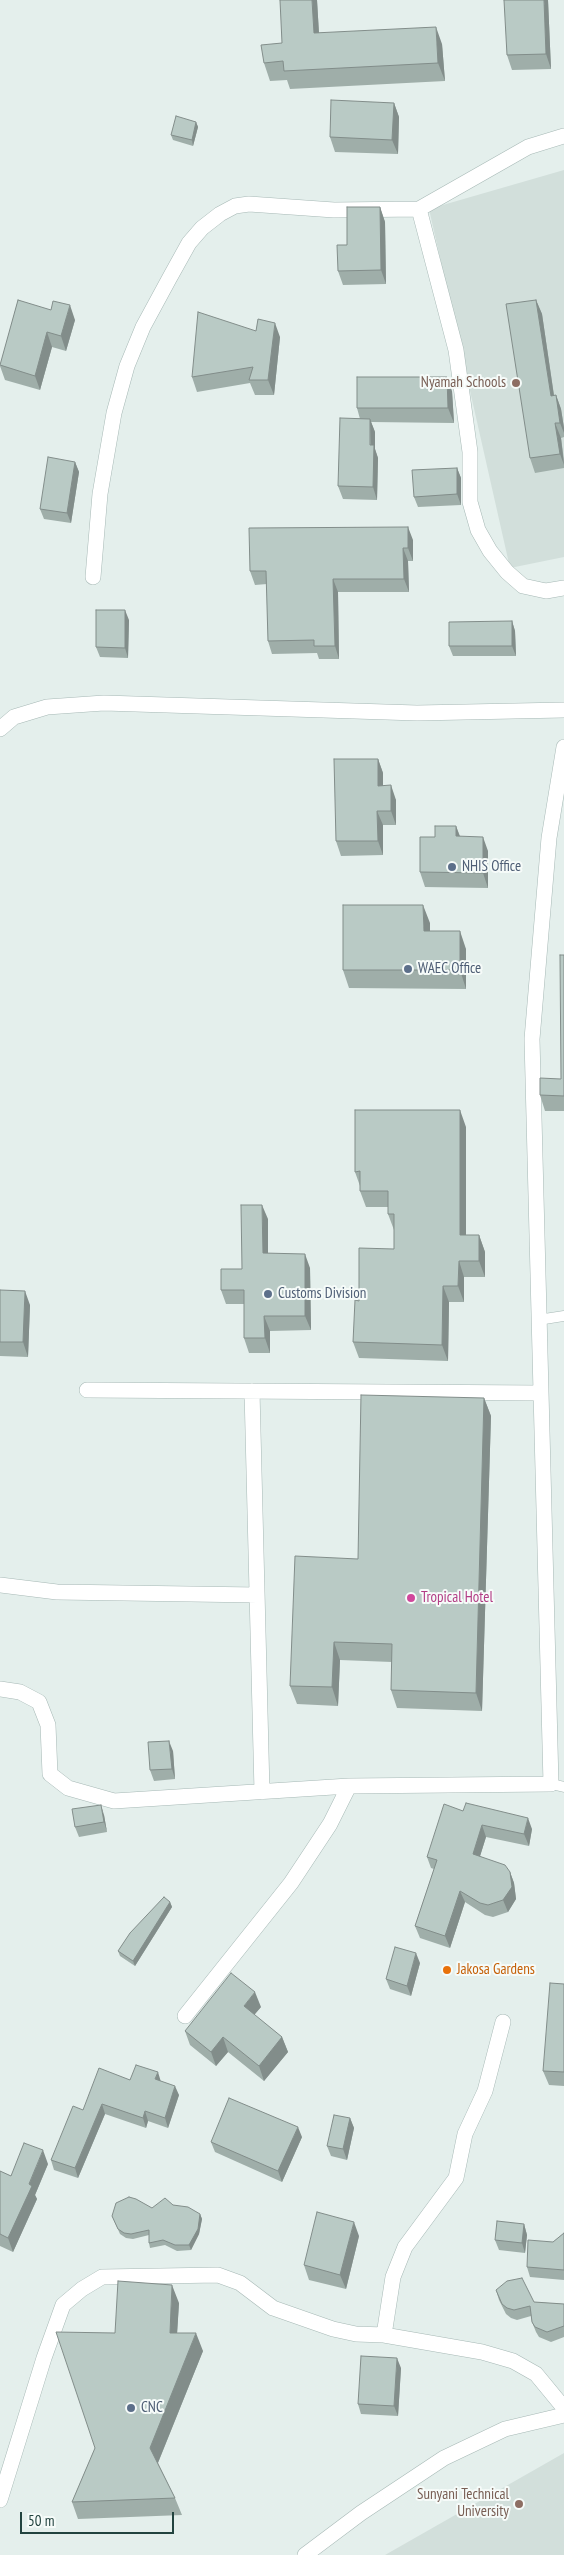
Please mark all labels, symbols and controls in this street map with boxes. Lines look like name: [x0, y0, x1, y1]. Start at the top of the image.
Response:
place label: Nyamah Schools: [421, 374, 506, 392]
marker: Nyamah Schools: [510, 377, 522, 389]
place label: NHIS Office: [462, 858, 521, 876]
marker: NHIS Office: [446, 861, 458, 873]
place label: WAEC Office: [418, 960, 481, 978]
marker: WAEC Office: [402, 963, 414, 975]
place label: Customs Division: [278, 1285, 366, 1303]
marker: Customs Division: [262, 1288, 274, 1300]
place label: Tropical Hotel: [421, 1589, 493, 1607]
marker: Tropical Hotel: [405, 1592, 417, 1604]
place label: Jakosa Gardens: [457, 1961, 535, 1979]
marker: Jakosa Gardens: [441, 1964, 453, 1976]
place label: CNC: [141, 2399, 163, 2417]
marker: CNC: [125, 2402, 137, 2414]
place label: Sunyani Technical University: [417, 2486, 509, 2521]
marker: Sunyani Technical University: [513, 2498, 525, 2510]
scale bar: [22, 2502, 176, 2534]
text: 50 m: [28, 2511, 54, 2530]

